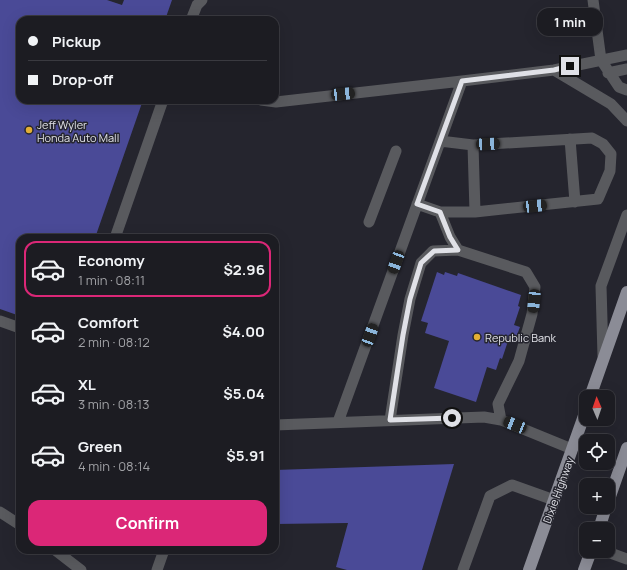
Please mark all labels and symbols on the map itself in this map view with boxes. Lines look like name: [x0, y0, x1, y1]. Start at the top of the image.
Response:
callout: 1 min: [537, 8, 603, 36]
route end: [561, 57, 579, 75]
car: [330, 87, 356, 101]
place label: Jeff Wyler Honda Auto Mall: [37, 117, 119, 145]
marker: Jeff Wyler Honda Auto Mall: [24, 125, 34, 135]
car: [476, 137, 500, 151]
car: [522, 199, 548, 213]
car: [386, 249, 406, 275]
car: [527, 288, 541, 314]
car: [360, 322, 380, 348]
place label: Republic Bank: [485, 330, 557, 345]
marker: Republic Bank: [472, 332, 482, 342]
north arrow: [579, 390, 615, 426]
route start: [443, 409, 461, 427]
car: [502, 415, 528, 435]
street label: Dixie Highway: [539, 454, 577, 525]

